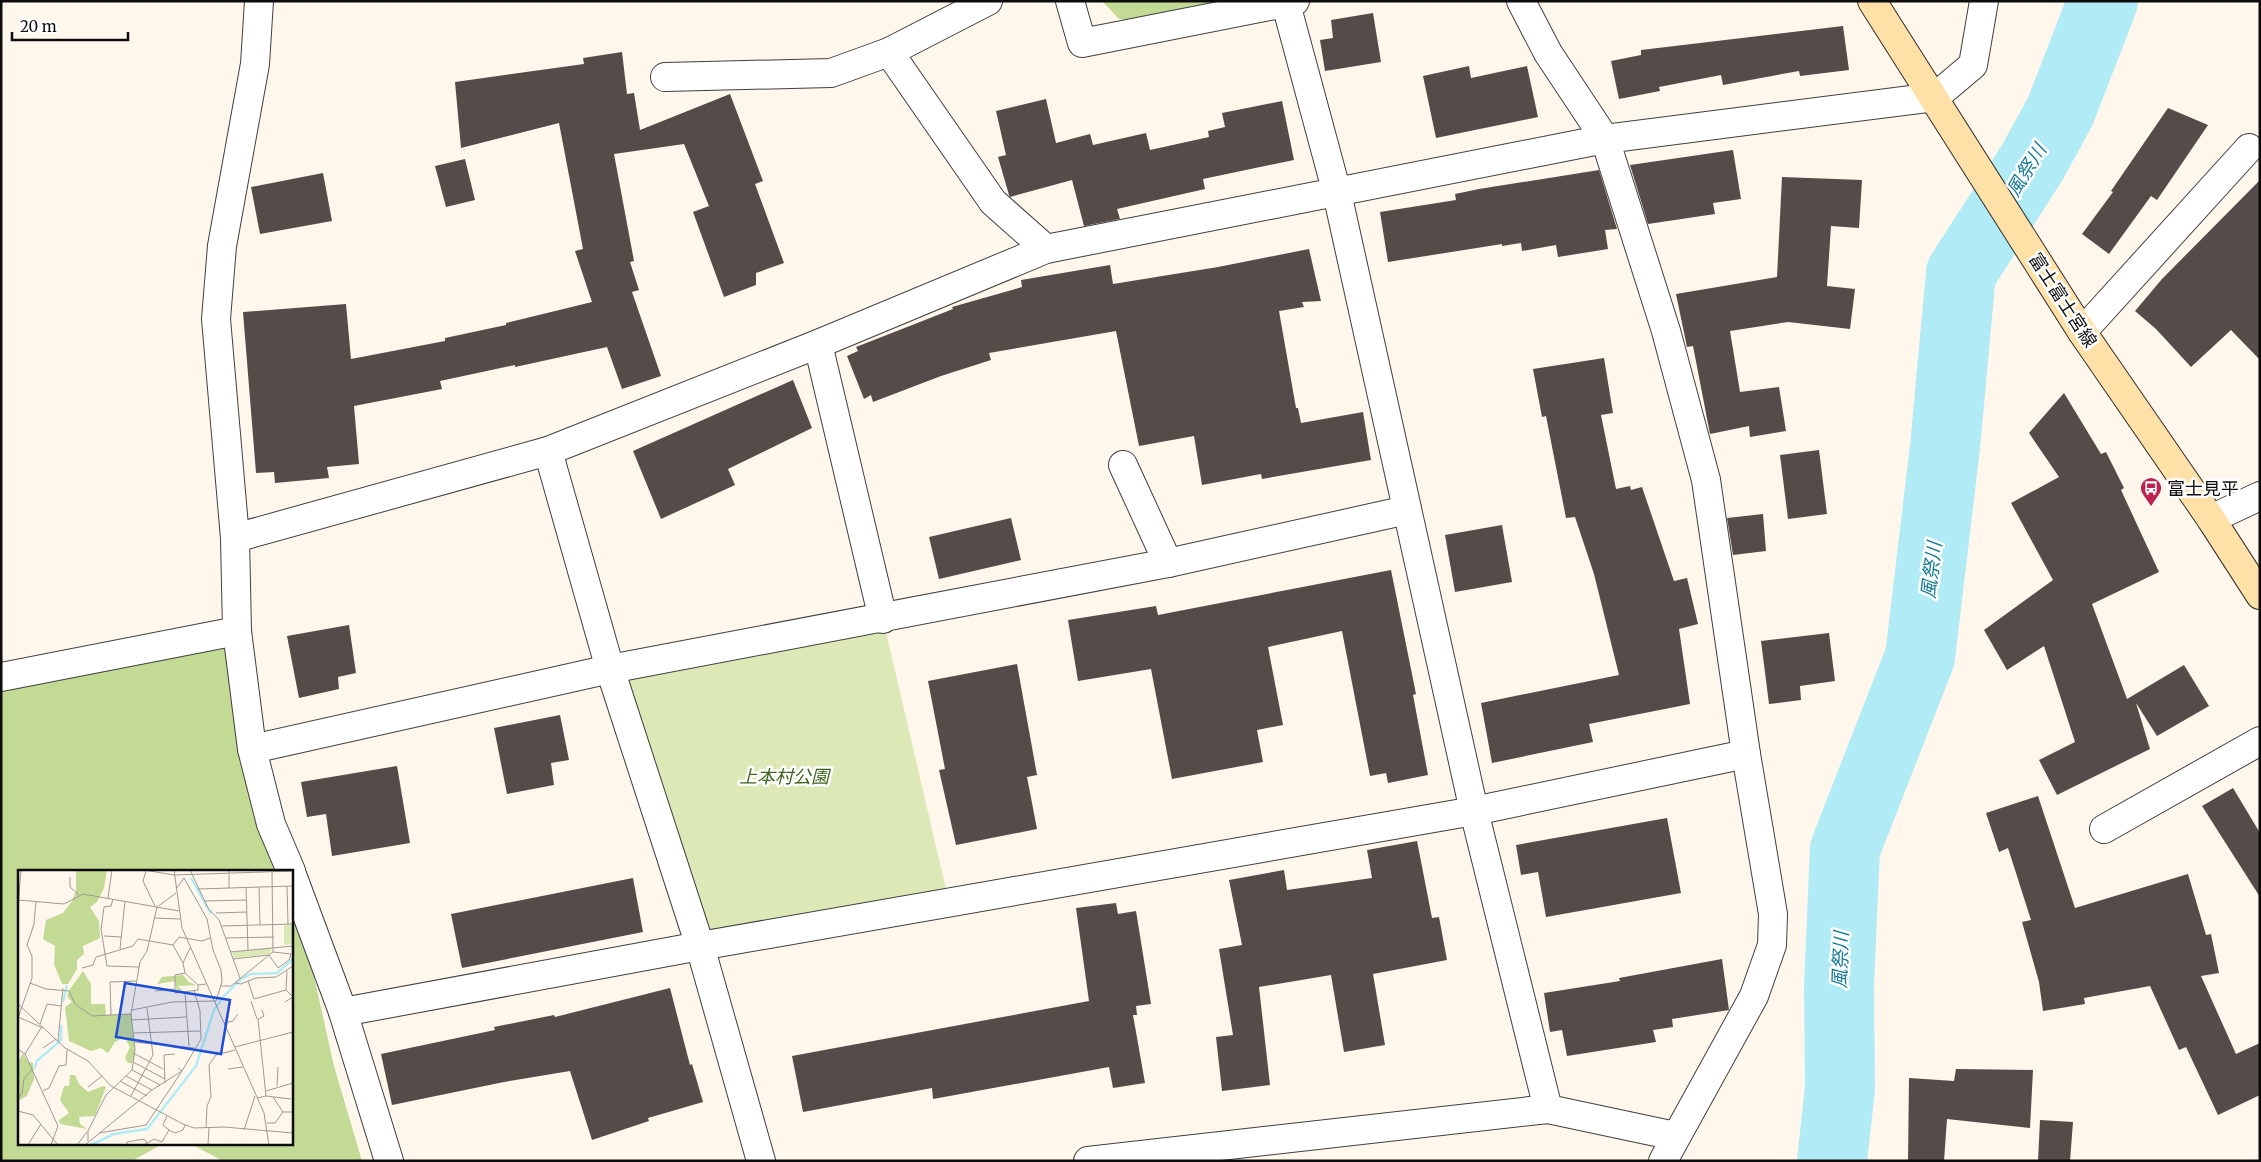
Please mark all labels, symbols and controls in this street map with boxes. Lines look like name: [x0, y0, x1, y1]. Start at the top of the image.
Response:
scale bar: [12, 10, 129, 42]
text: 20 m: [20, 17, 57, 36]
water label: 風祭川: [2001, 138, 2052, 201]
street label: 富士富士宮線: [2024, 248, 2102, 352]
bus stop icon: 富士見平: [2139, 476, 2163, 507]
place label: 富士見平: [2167, 477, 2239, 500]
water label: 風祭川: [1916, 538, 1947, 600]
park label: 上本村公園: [739, 765, 832, 788]
inset map: [18, 870, 292, 1144]
water label: 風祭川: [1827, 929, 1853, 989]

